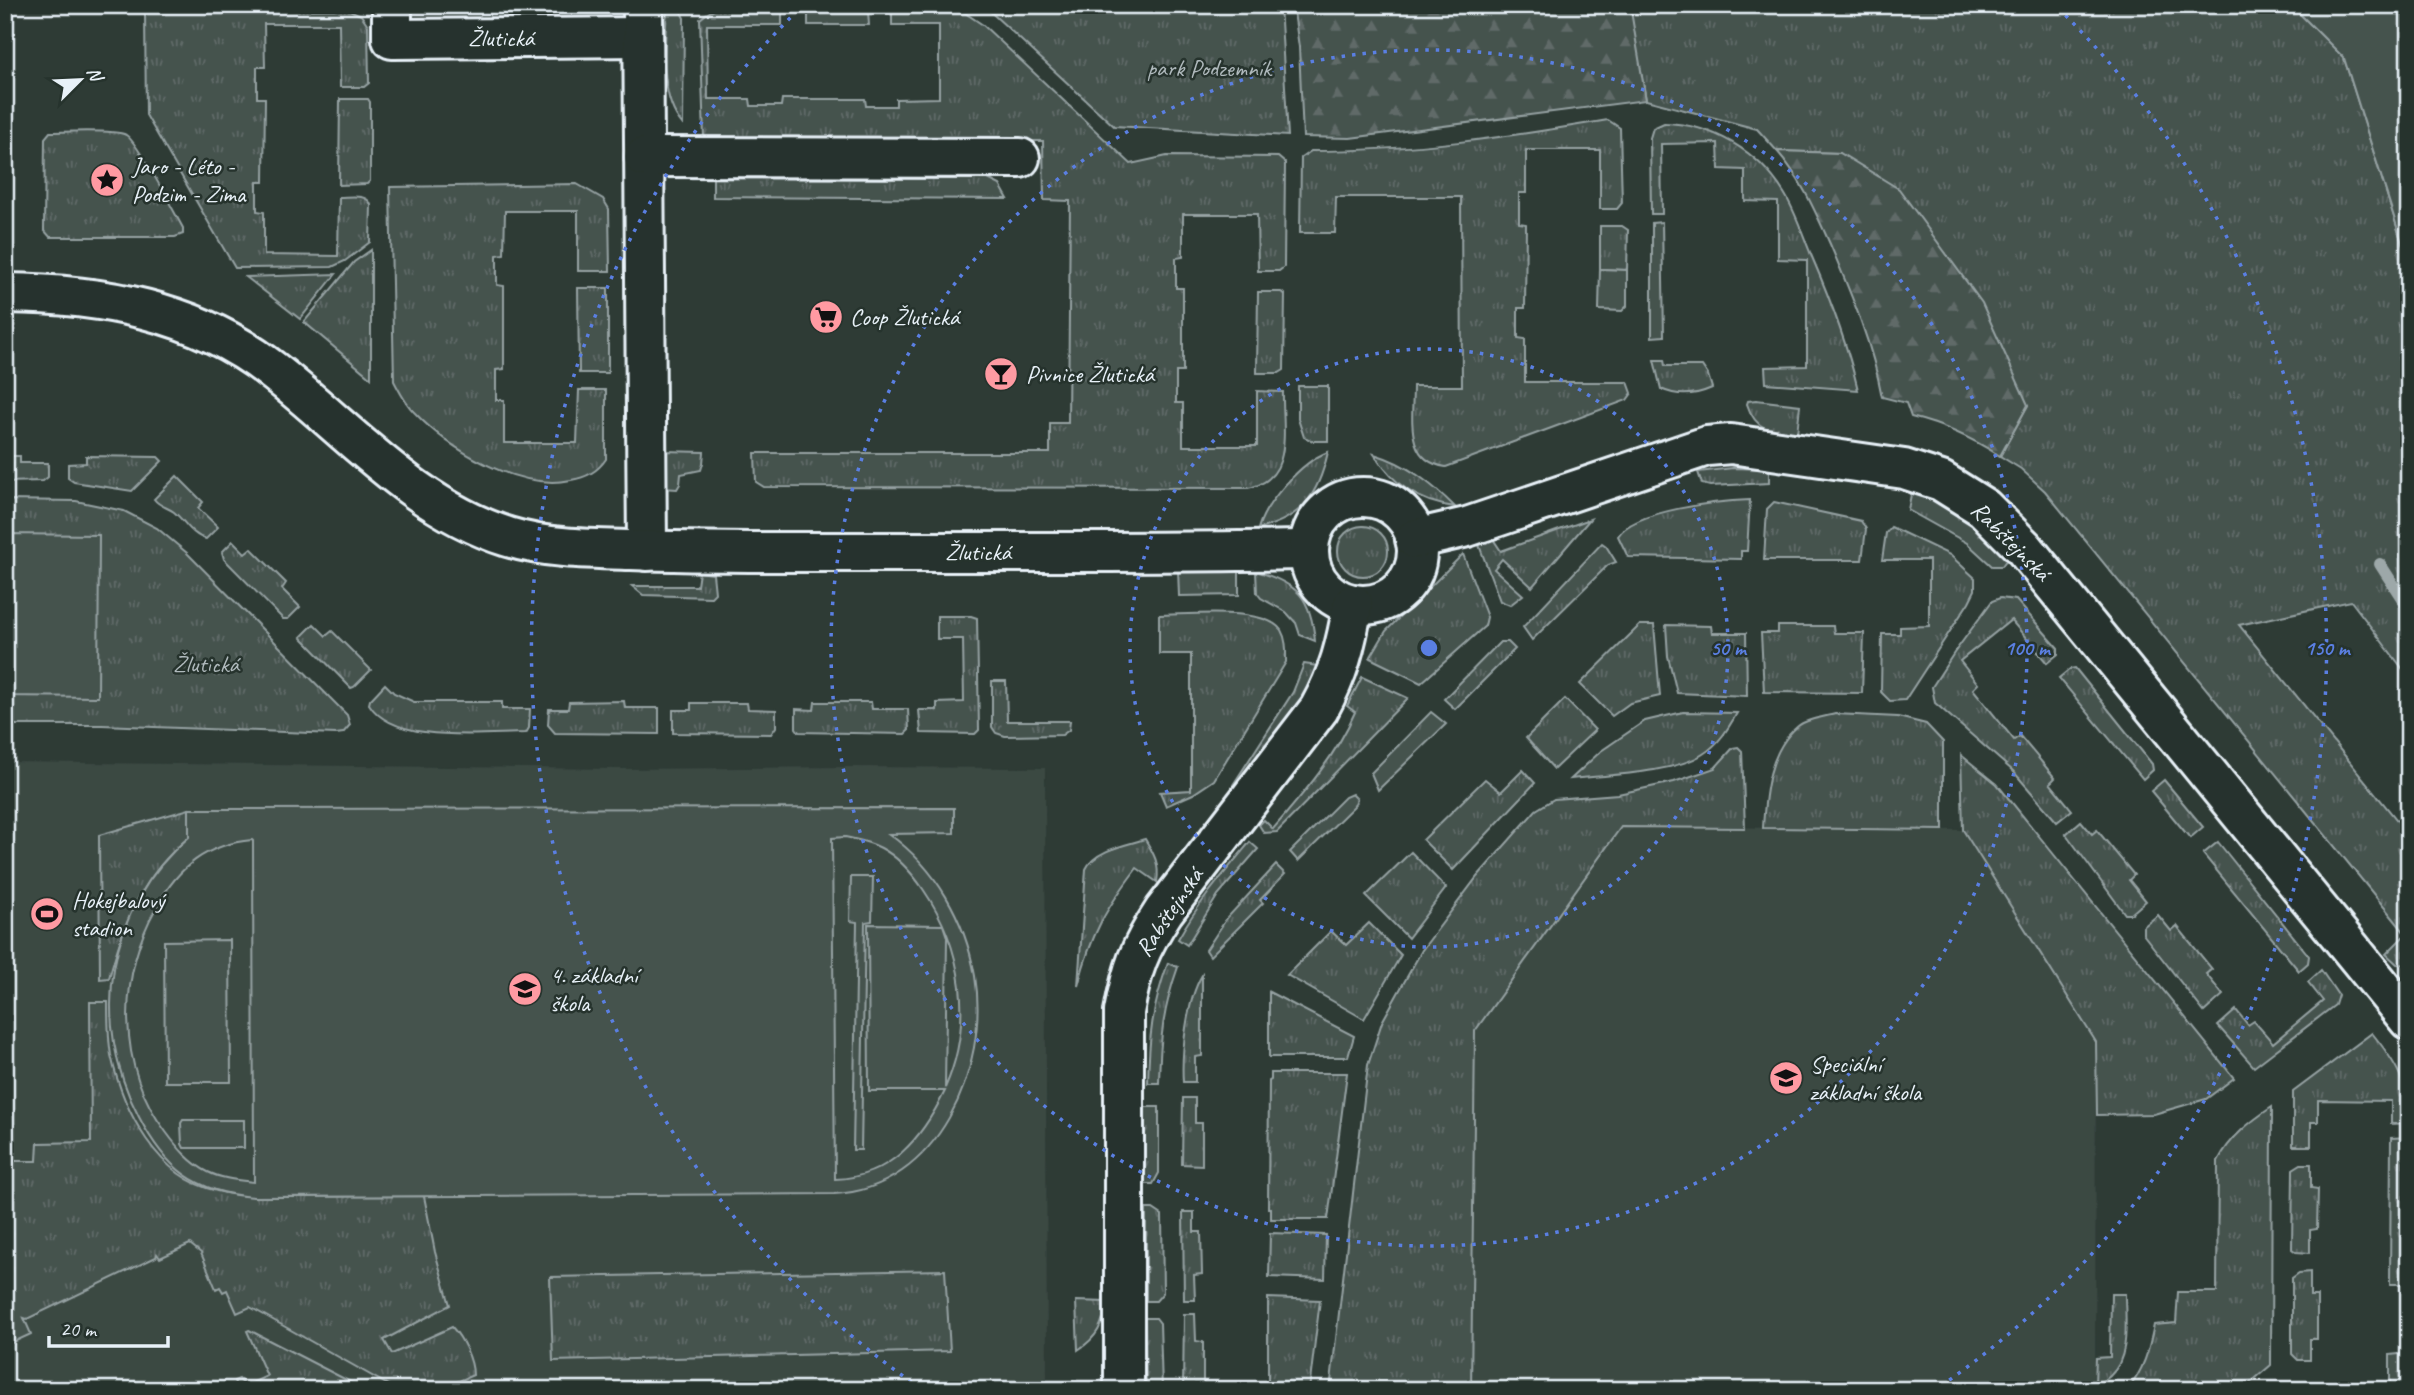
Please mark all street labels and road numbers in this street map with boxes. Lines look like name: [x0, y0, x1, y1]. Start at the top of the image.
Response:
street label: Žlutická: [468, 23, 537, 53]
street label: Rabštejnská: [1965, 495, 2059, 589]
street label: Žlutická: [945, 537, 1014, 567]
street label: Rabštejnská: [1128, 860, 1211, 962]

